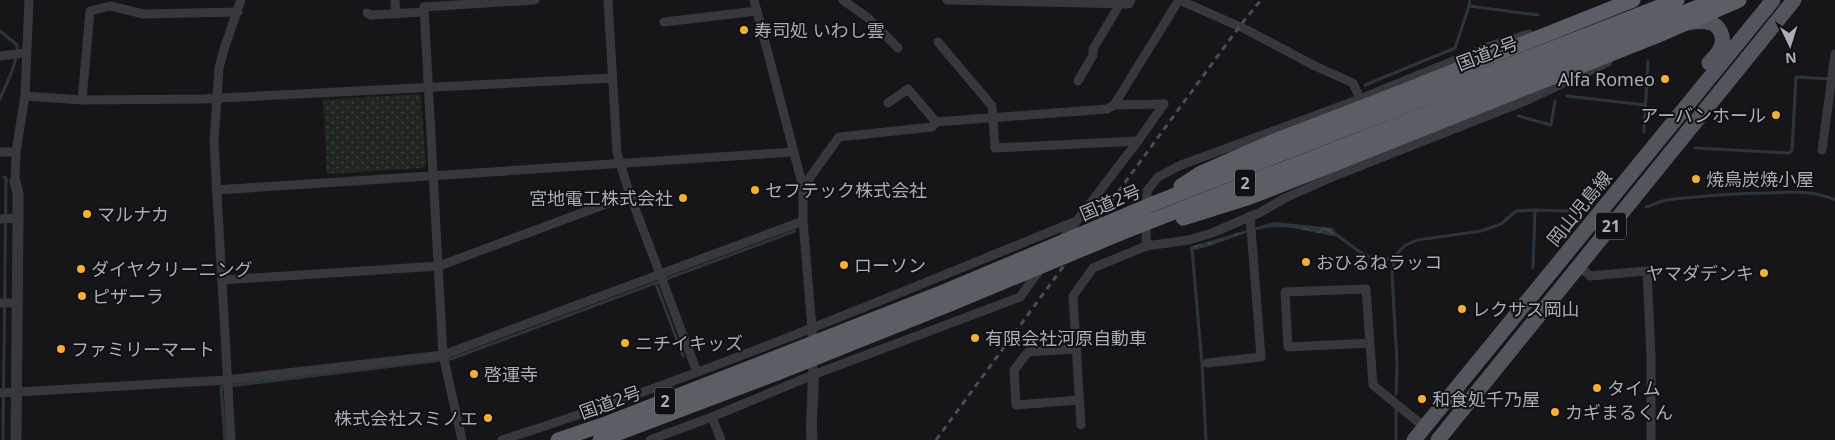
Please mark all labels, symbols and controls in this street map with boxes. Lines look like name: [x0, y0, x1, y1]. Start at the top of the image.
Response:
place label: 寿司処 いわし雲: [754, 18, 885, 42]
north arrow: [1765, 20, 1815, 70]
marker: 寿司処 いわし雲: [738, 24, 750, 36]
street label: 国道2号: [1453, 30, 1521, 76]
text: N: [1785, 49, 1797, 68]
place label: Alfa Romeo: [1558, 67, 1655, 91]
marker: Alfa Romeo: [1659, 73, 1671, 85]
place label: アーバンホール: [1640, 103, 1766, 127]
marker: アーバンホール: [1770, 109, 1782, 121]
street label: 岡山児島線: [1541, 165, 1617, 251]
place label: 焼鳥炭焼小屋: [1706, 167, 1814, 191]
road number: 2: [1235, 170, 1255, 197]
marker: 焼鳥炭焼小屋: [1690, 173, 1702, 185]
place label: セフテック株式会社: [765, 178, 927, 202]
street label: 国道2号: [1076, 178, 1144, 226]
marker: セフテック株式会社: [749, 184, 761, 196]
place label: 宮地電工株式会社: [529, 186, 673, 210]
marker: 宮地電工株式会社: [677, 192, 689, 204]
place label: マルナカ: [97, 202, 169, 226]
marker: マルナカ: [81, 208, 93, 220]
road number: 21: [1596, 212, 1626, 240]
place label: おひるねラッコ: [1316, 250, 1442, 274]
place label: ローソン: [854, 253, 926, 277]
marker: おひるねラッコ: [1300, 256, 1312, 268]
place label: ダイヤクリーニング: [91, 257, 252, 281]
marker: ローソン: [838, 259, 850, 271]
place label: ヤマダデンキ: [1646, 261, 1754, 285]
marker: ダイヤクリーニング: [75, 263, 87, 275]
marker: ヤマダデンキ: [1758, 267, 1770, 279]
place label: ピザーラ: [92, 284, 164, 308]
marker: ピザーラ: [76, 290, 88, 302]
place label: レクサス岡山: [1472, 297, 1580, 321]
marker: レクサス岡山: [1456, 303, 1468, 315]
place label: 有限会社河原自動車: [985, 326, 1147, 350]
place label: ニチイキッズ: [635, 331, 743, 355]
marker: 有限会社河原自動車: [969, 332, 981, 344]
place label: ファミリーマート: [71, 337, 215, 361]
marker: ニチイキッズ: [619, 337, 631, 349]
marker: ファミリーマート: [55, 343, 67, 355]
place label: 啓運寺: [484, 362, 538, 386]
marker: 啓運寺: [468, 368, 480, 380]
place label: タイム: [1607, 376, 1661, 400]
street label: 国道2号: [576, 380, 644, 424]
marker: タイム: [1591, 382, 1603, 394]
place label: 和食処千乃屋: [1432, 387, 1540, 411]
road number: 2: [655, 388, 675, 414]
marker: 和食処千乃屋: [1416, 393, 1428, 405]
place label: カギまるくん: [1565, 400, 1673, 424]
place label: 株式会社スミノエ: [334, 406, 478, 430]
marker: カギまるくん: [1549, 406, 1561, 418]
marker: 株式会社スミノエ: [482, 412, 494, 424]

